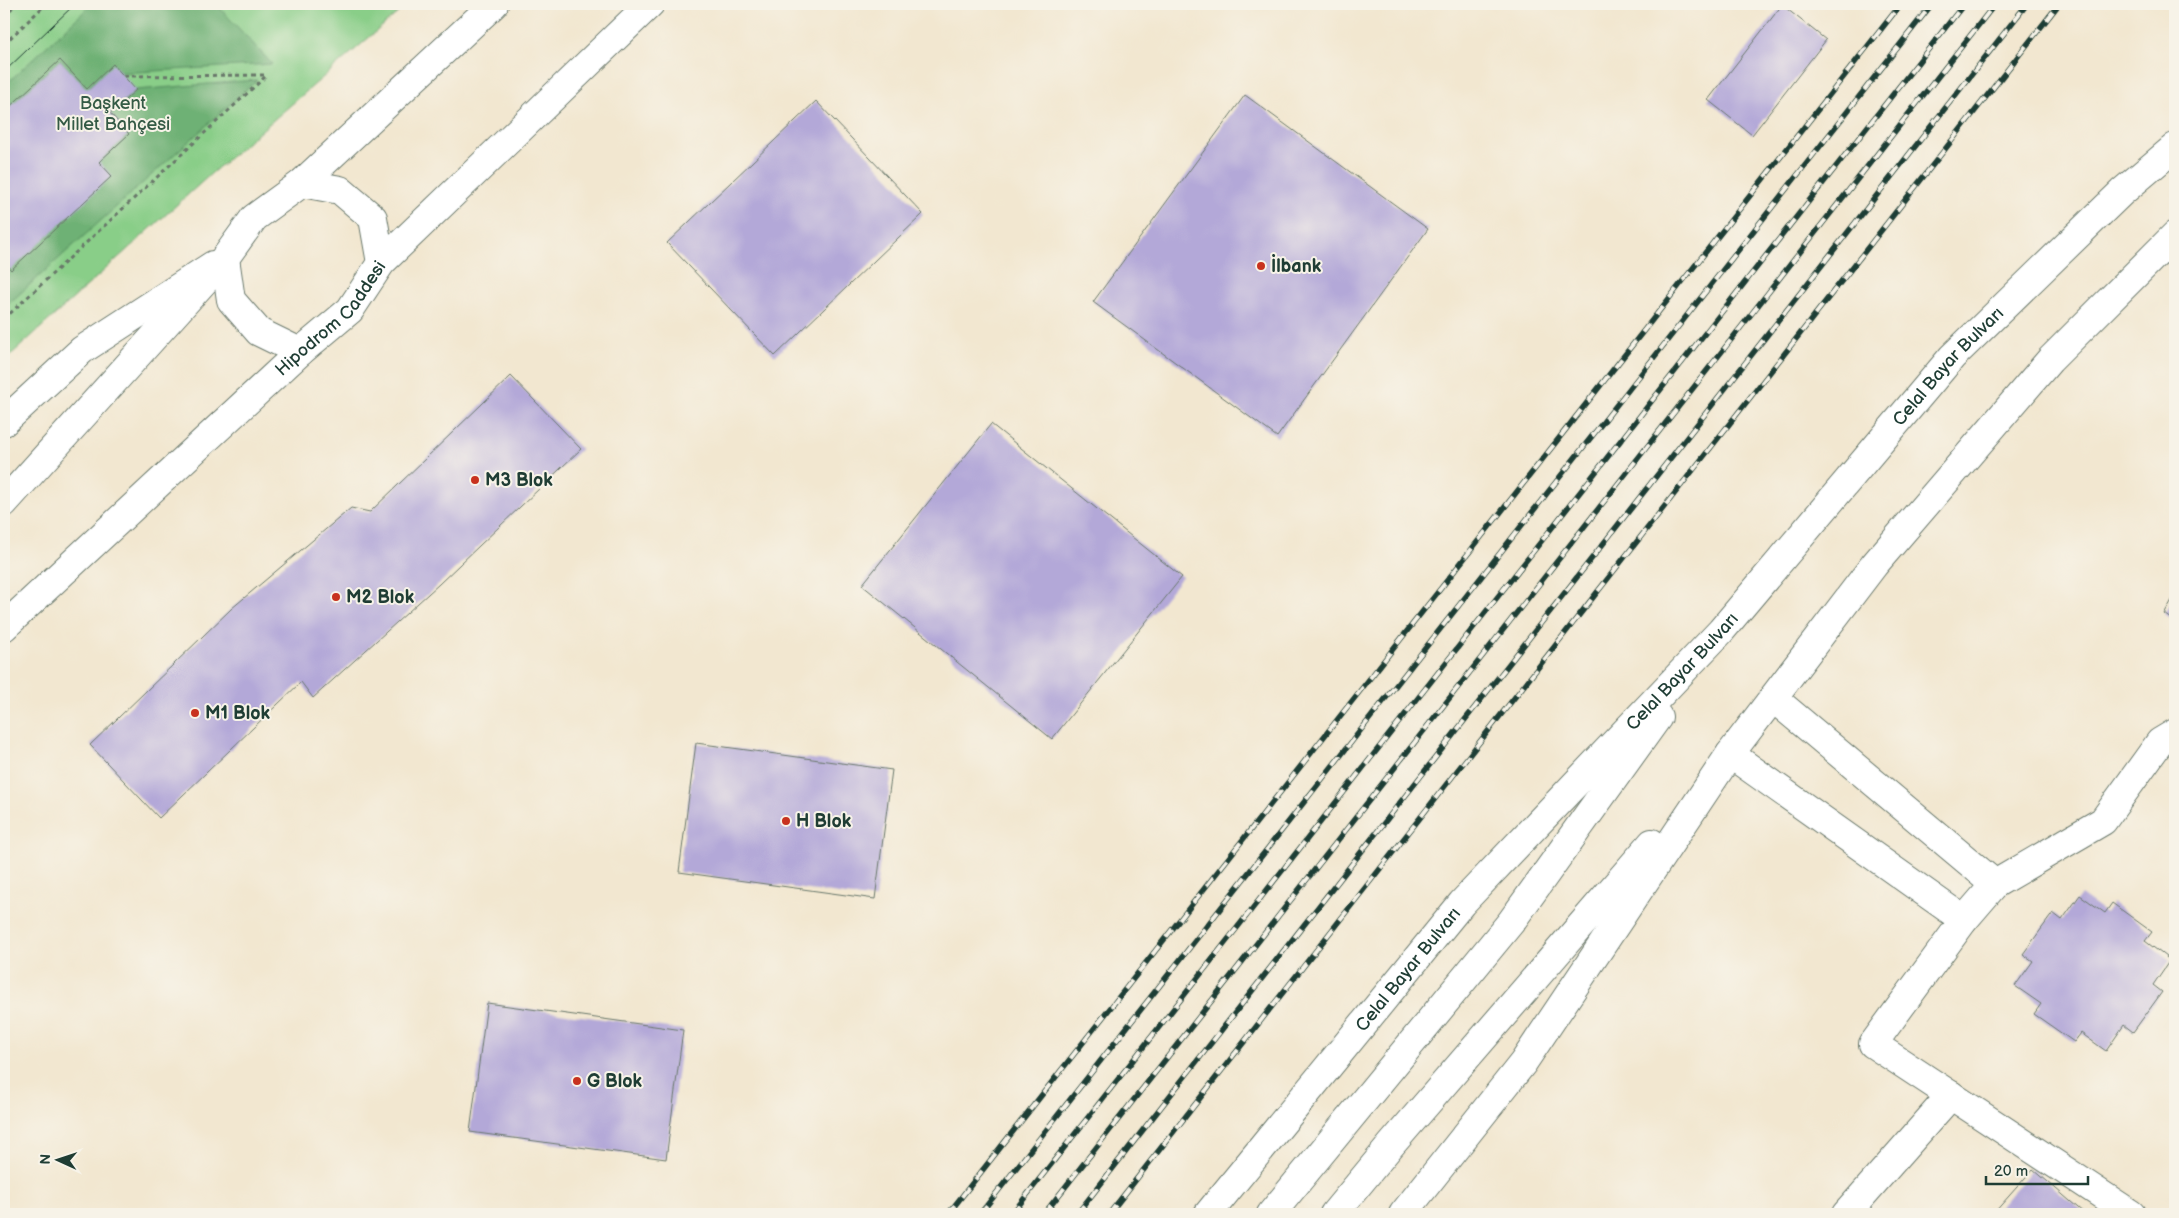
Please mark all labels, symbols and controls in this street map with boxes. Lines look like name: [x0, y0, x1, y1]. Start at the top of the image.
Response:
park label: Başkent Millet Bahçesi: [56, 93, 170, 135]
place label: İlbank: [1271, 253, 1322, 277]
street label: Hipodrom Caddesi: [271, 257, 390, 381]
marker: İlbank: [1255, 260, 1267, 272]
street label: Celal Bayar Bulvarı: [1889, 303, 2008, 430]
place label: M3 Blok: [485, 470, 553, 491]
marker: M3 Blok: [469, 474, 481, 486]
place label: M2 Blok: [346, 587, 415, 608]
marker: M2 Blok: [330, 591, 342, 603]
street label: Celal Bayar Bulvarı: [1622, 609, 1743, 735]
place label: M1 Blok: [205, 703, 270, 724]
marker: M1 Blok: [189, 707, 201, 719]
place label: H Blok: [796, 811, 852, 832]
marker: H Blok: [780, 815, 792, 827]
street label: Celal Bayar Bulvarı: [1351, 903, 1465, 1036]
place label: G Blok: [587, 1071, 643, 1092]
marker: G Blok: [571, 1075, 583, 1087]
north arrow: [32, 1136, 82, 1186]
scale bar: [1986, 1153, 2089, 1185]
text: N: [37, 1154, 54, 1165]
text: 20 m: [1994, 1162, 2028, 1181]

